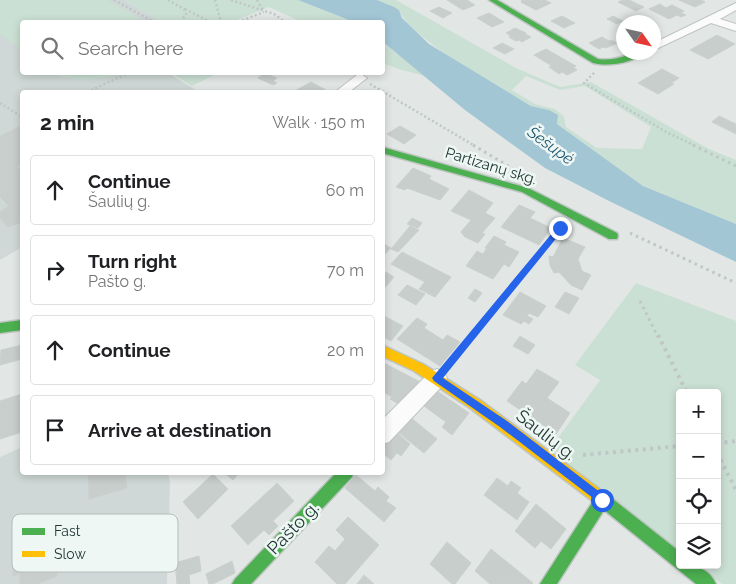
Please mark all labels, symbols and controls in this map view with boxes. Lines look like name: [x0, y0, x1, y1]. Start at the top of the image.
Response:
north arrow: [616, 15, 661, 60]
search box: [20, 20, 385, 75]
icon: search: [38, 34, 66, 62]
text: Search here: [78, 37, 184, 59]
text: 2 min: [40, 110, 94, 135]
text: Walk · 150 m: [272, 113, 365, 132]
water label: Šešupė: [523, 121, 578, 169]
street label: Partizanų skg.: [443, 144, 539, 188]
text: Continue: [88, 170, 171, 192]
icon: ahead: [41, 176, 69, 204]
text: 60 m: [326, 181, 364, 200]
text: Šaulių g.: [88, 192, 150, 211]
route end: [549, 217, 572, 240]
text: Turn right: [88, 250, 177, 272]
icon: right: [41, 256, 69, 284]
text: 70 m: [327, 261, 364, 280]
text: Pašto g.: [88, 272, 146, 291]
icon: ahead: [41, 336, 69, 364]
text: Continue: [88, 339, 171, 361]
text: 20 m: [327, 341, 364, 360]
map controls: [676, 389, 721, 569]
button: +: [676, 389, 721, 434]
street label: Šaulių g.: [512, 404, 581, 464]
icon: arrive: [41, 416, 69, 444]
text: Arrive at destination: [88, 419, 272, 441]
button: −: [676, 434, 721, 479]
button: locate: [676, 479, 721, 524]
route start: [591, 489, 614, 512]
street label: Pašto g.: [262, 497, 323, 558]
legend: [12, 514, 178, 572]
text: Fast: [54, 523, 81, 539]
button: layers: [676, 524, 721, 569]
text: Slow: [54, 546, 86, 562]

